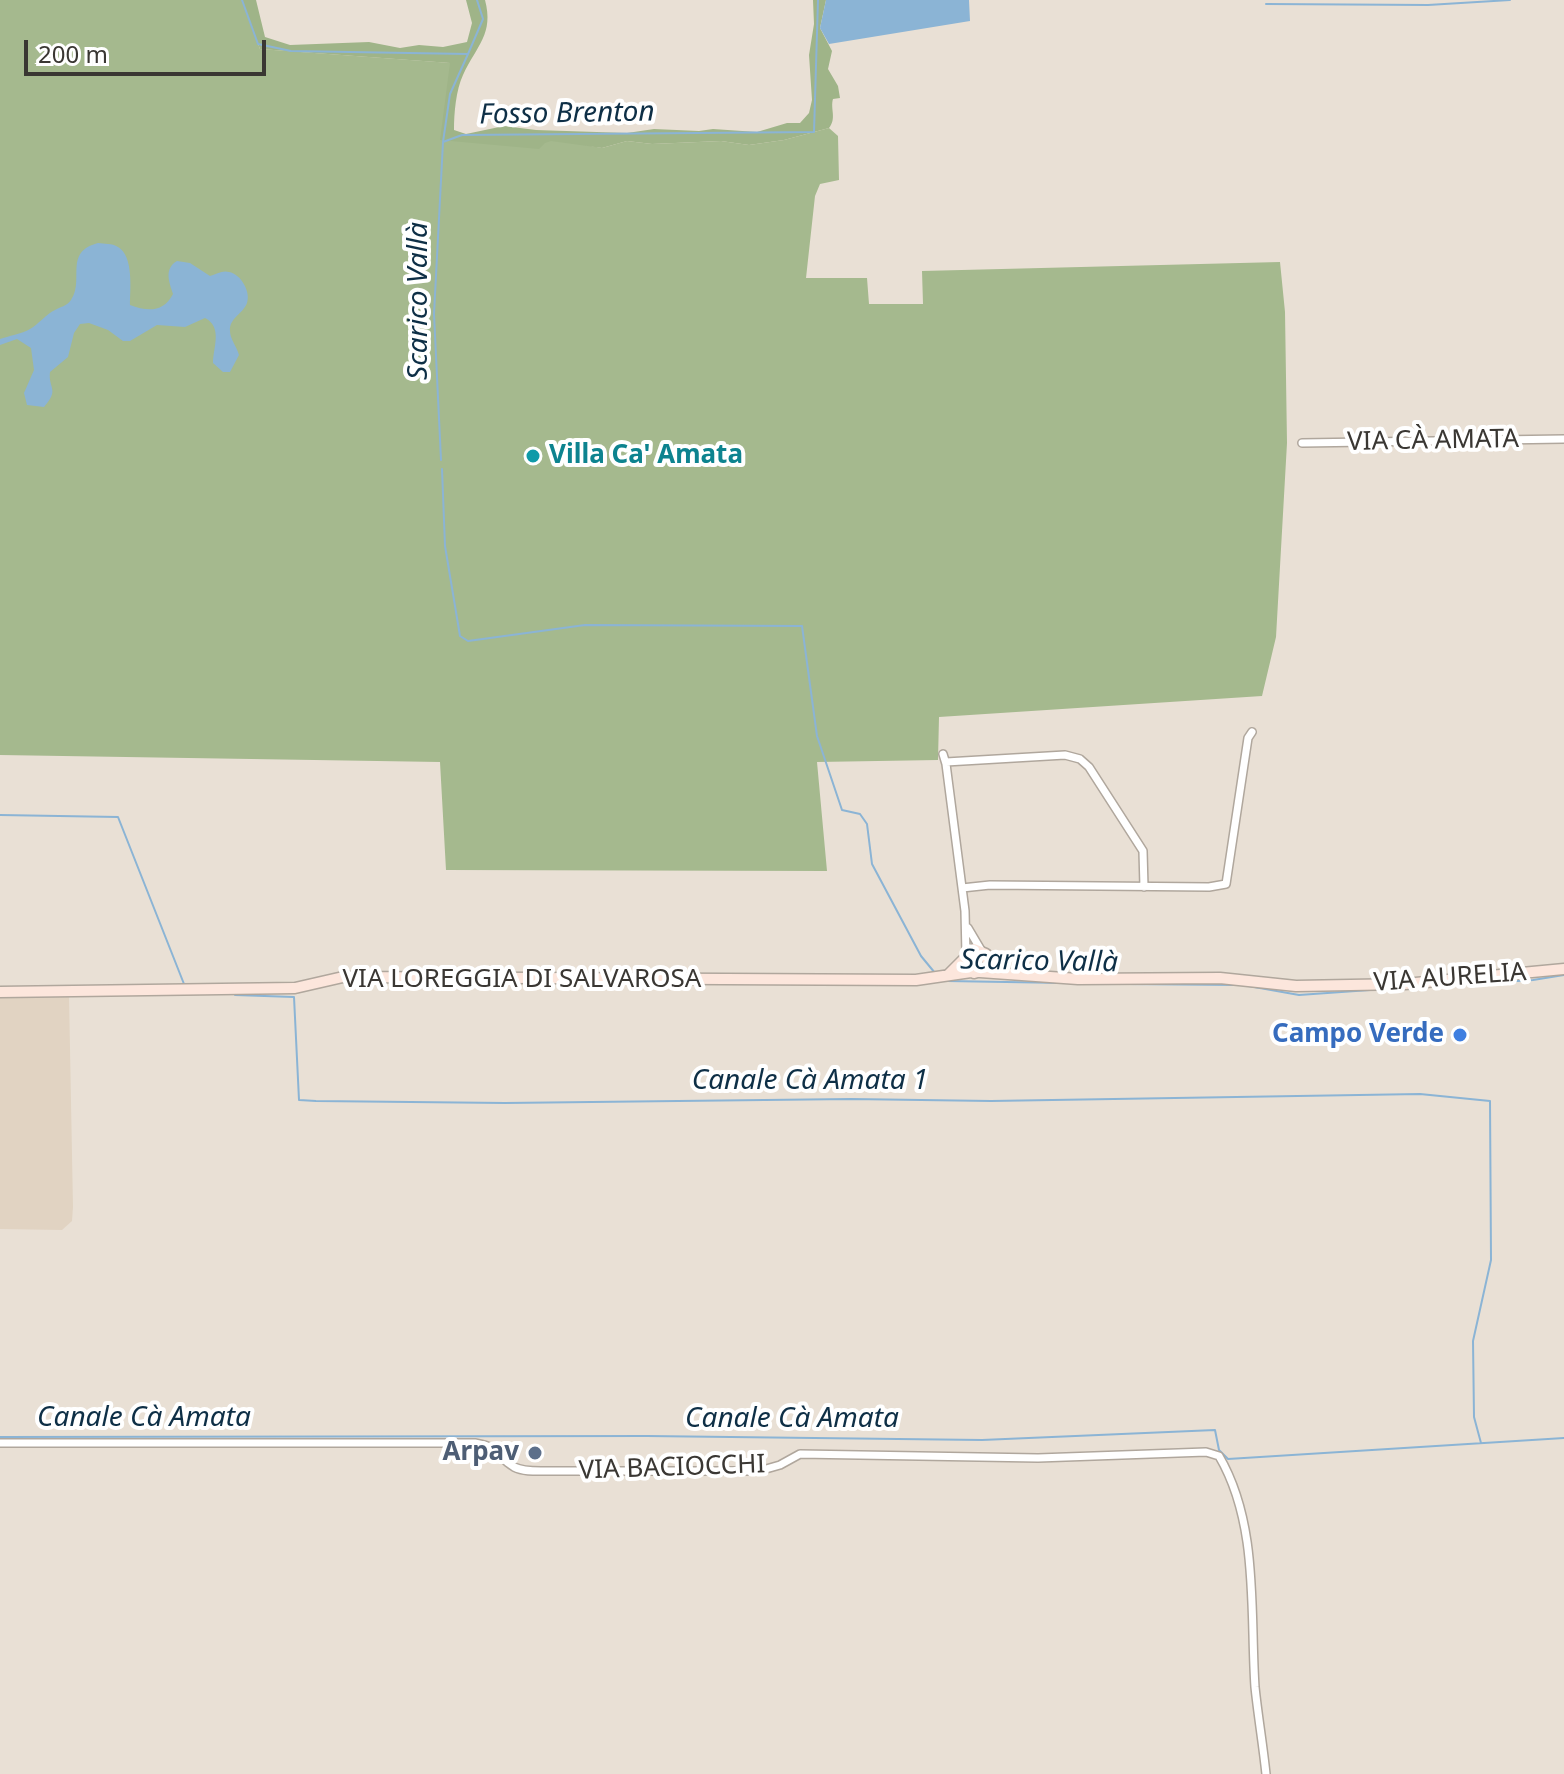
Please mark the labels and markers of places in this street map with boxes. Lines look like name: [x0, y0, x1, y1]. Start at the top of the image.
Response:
place label: Villa Ca' Amata: [549, 440, 743, 472]
marker: Villa Ca' Amata: [524, 447, 542, 465]
place label: Campo Verde: [1272, 1019, 1444, 1051]
marker: Campo Verde: [1451, 1026, 1469, 1044]
place label: Arpav: [443, 1437, 519, 1469]
marker: Arpav: [526, 1444, 544, 1462]

